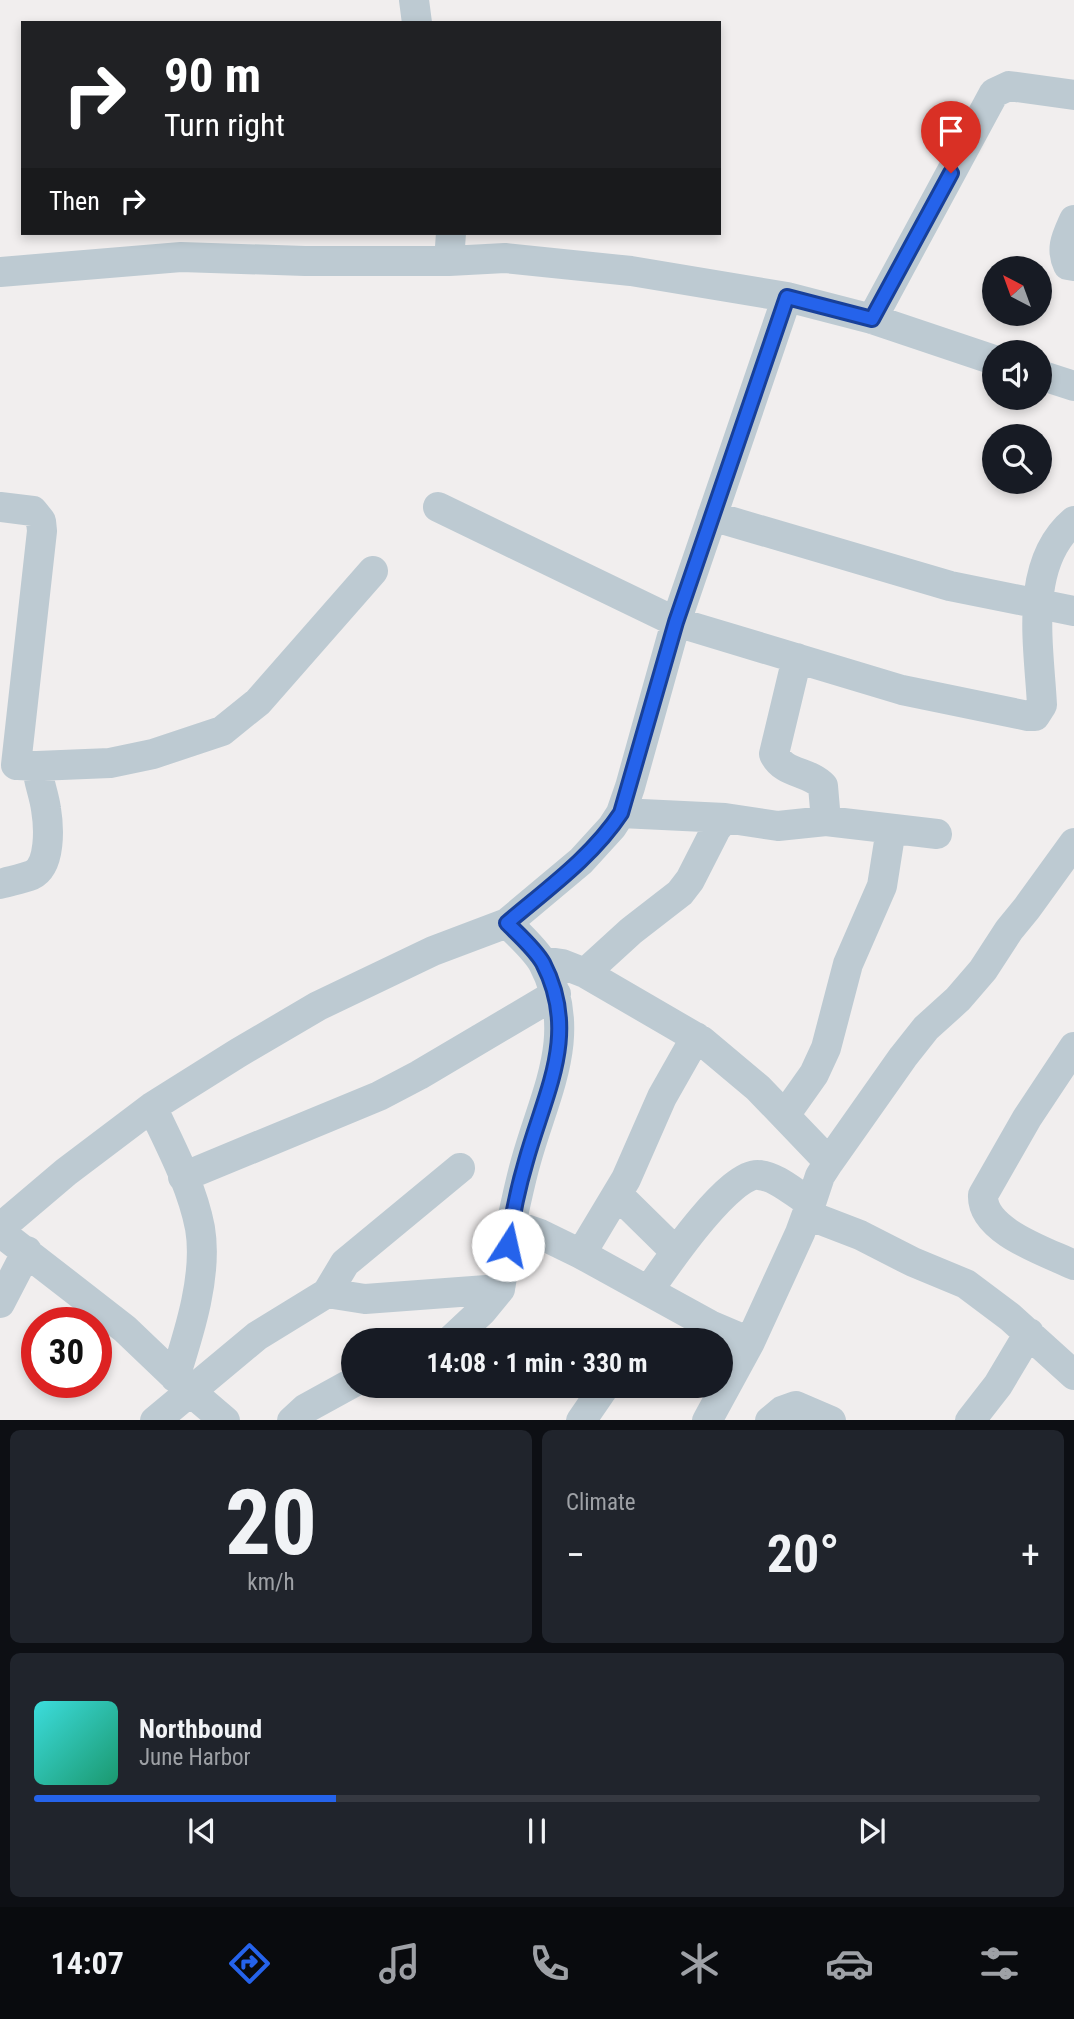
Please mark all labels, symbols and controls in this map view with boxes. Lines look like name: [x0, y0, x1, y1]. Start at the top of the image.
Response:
text: 90 m: [164, 47, 261, 104]
icon: right: [49, 49, 140, 140]
pin: [921, 101, 981, 173]
text: Turn right: [164, 106, 285, 144]
icon: arrive: [932, 112, 970, 150]
icon: right: [114, 182, 152, 220]
text: Then: [49, 186, 100, 216]
north arrow: [982, 256, 1052, 326]
map controls: [982, 256, 1052, 494]
button: sound: [982, 340, 1052, 410]
button: search: [982, 424, 1052, 494]
position arrow: [471, 1208, 545, 1282]
speed limit sign: 30: [21, 1307, 112, 1398]
text: 14:08 · 1 min · 330 m: [427, 1348, 647, 1378]
text: 20: [225, 1470, 317, 1576]
text: Climate: [566, 1489, 636, 1516]
text: 20°: [767, 1524, 839, 1585]
text: −: [566, 1533, 585, 1577]
text: +: [1021, 1533, 1040, 1577]
text: km/h: [247, 1569, 295, 1596]
text: Northbound: [139, 1714, 262, 1744]
text: June Harbor: [139, 1744, 251, 1771]
icon: previous: [183, 1812, 221, 1850]
icon: pause: [518, 1812, 556, 1850]
icon: next: [853, 1812, 891, 1850]
icon: directions: [225, 1939, 274, 1988]
icon: music: [375, 1939, 424, 1988]
icon: phone: [525, 1939, 574, 1988]
icon: climate: [675, 1939, 724, 1988]
icon: car: [825, 1939, 874, 1988]
icon: filters: [975, 1939, 1024, 1988]
text: 14:07: [50, 1944, 124, 1982]

